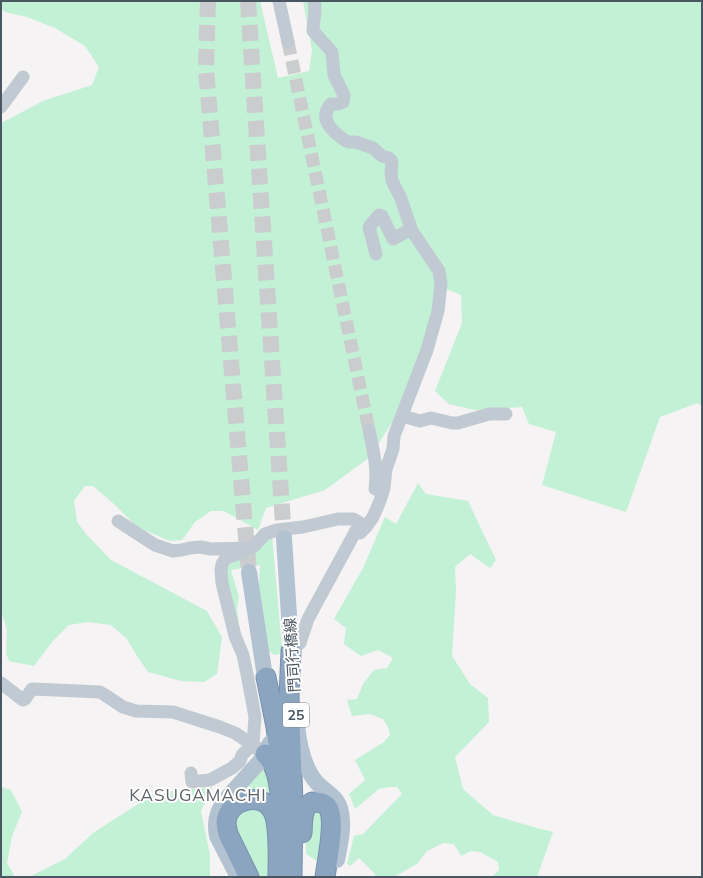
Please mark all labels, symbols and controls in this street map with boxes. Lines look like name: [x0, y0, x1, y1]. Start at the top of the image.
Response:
street label: 門司行橋線: [280, 617, 304, 693]
road number: 25: [283, 703, 309, 727]
district label: KASUGAMACHI: [129, 784, 267, 805]

